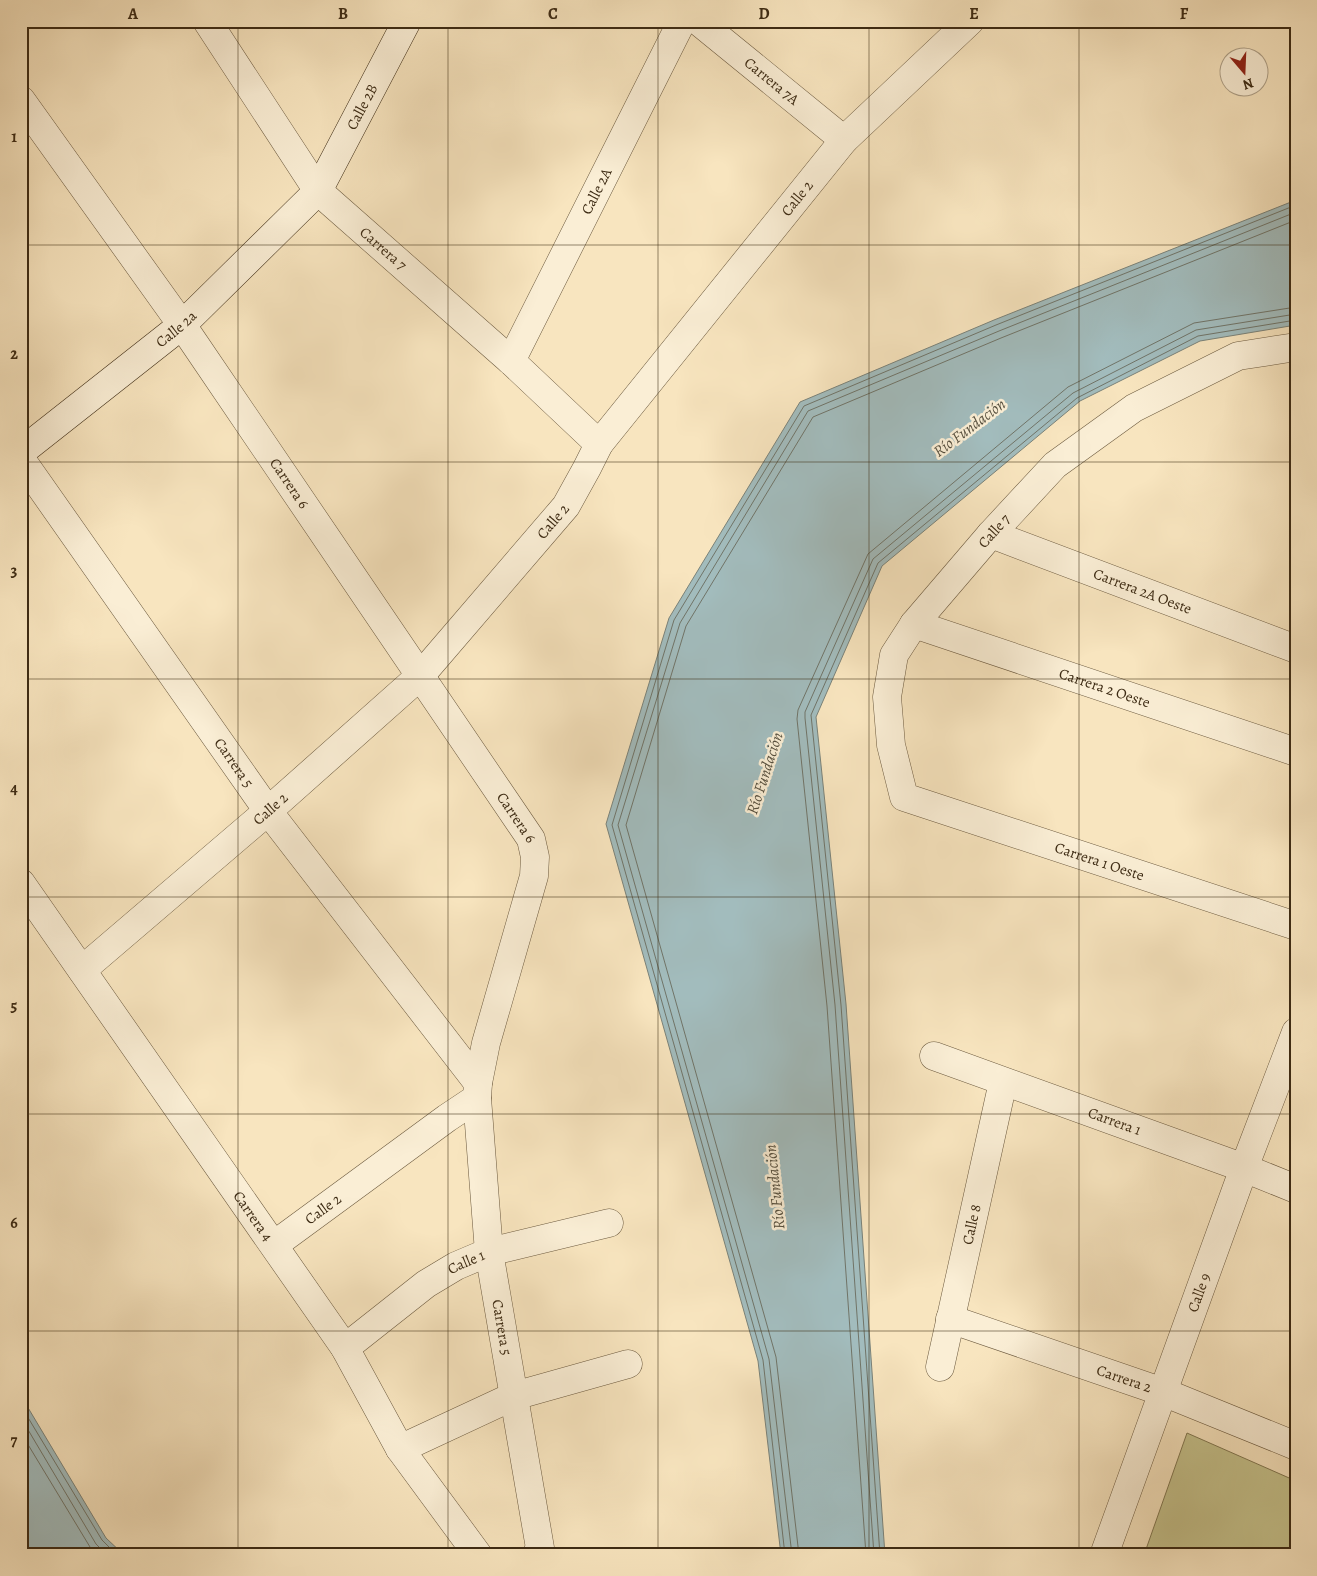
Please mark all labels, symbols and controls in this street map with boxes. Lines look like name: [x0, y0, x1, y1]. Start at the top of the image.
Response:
text: A: [127, 3, 139, 25]
text: B: [338, 3, 348, 25]
text: C: [548, 3, 558, 25]
text: D: [758, 3, 770, 25]
text: E: [969, 3, 979, 25]
text: F: [1180, 3, 1189, 25]
north arrow: [1220, 48, 1270, 98]
street label: Carrera 7A: [740, 53, 803, 110]
text: N: [1240, 73, 1256, 94]
street label: Calle 2B: [342, 80, 382, 133]
text: 1: [11, 126, 17, 148]
street label: Calle 2A: [576, 165, 616, 218]
street label: Calle 2: [777, 176, 818, 220]
street label: Carrera 7: [355, 222, 412, 275]
street label: Calle 2a: [152, 306, 201, 352]
text: 2: [10, 343, 18, 365]
water label: Río Fundación: [929, 393, 1010, 462]
street label: Carrera 6: [265, 454, 314, 513]
street label: Calle 2: [532, 499, 574, 543]
street label: Calle 7: [973, 509, 1015, 552]
text: 3: [11, 560, 18, 582]
street label: Carrera 2A Oeste: [1090, 563, 1195, 619]
street label: Carrera 2 Oeste: [1056, 663, 1153, 713]
water label: Río Fundación: [741, 729, 789, 817]
street label: Carrera 5: [210, 734, 259, 792]
text: 4: [10, 778, 18, 800]
street label: Calle 2: [249, 788, 292, 830]
street label: Carrera 6: [492, 788, 541, 847]
street label: Carrera 1 Oeste: [1052, 837, 1147, 885]
text: 5: [11, 995, 18, 1017]
street label: Carrera 1: [1085, 1102, 1144, 1140]
water label: Río Fundación: [760, 1143, 790, 1230]
street label: Carrera 4: [229, 1187, 278, 1245]
street label: Calle 2: [301, 1189, 345, 1229]
street label: Calle 8: [957, 1202, 986, 1246]
text: 6: [10, 1212, 18, 1234]
street label: Calle 1: [444, 1245, 488, 1279]
street label: Calle 9: [1183, 1270, 1215, 1315]
street label: Carrera 5: [487, 1298, 517, 1357]
street label: Carrera 2: [1094, 1360, 1154, 1397]
text: 7: [11, 1430, 18, 1452]

